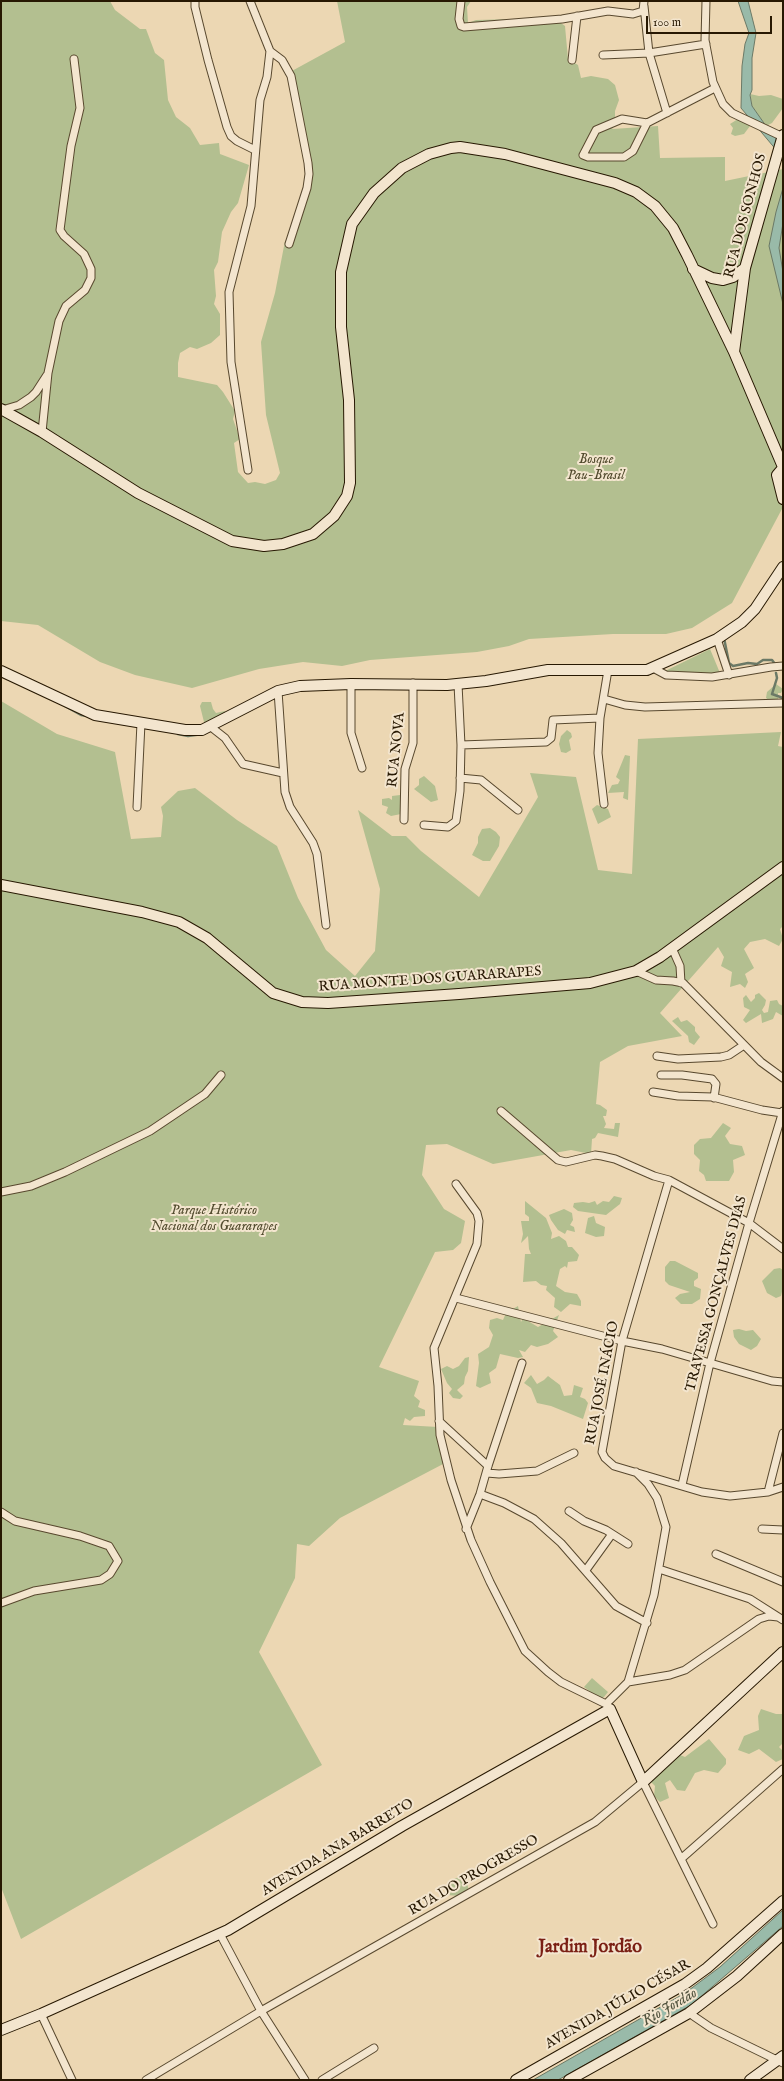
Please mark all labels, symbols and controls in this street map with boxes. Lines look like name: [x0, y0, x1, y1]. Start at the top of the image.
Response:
scale bar: [648, 8, 774, 34]
text: 100 m: [653, 15, 681, 30]
street label: RUA DOS SONHOS: [721, 152, 771, 280]
park label: Bosque Pau-Brasil: [567, 452, 625, 484]
street label: RUA NOVA: [385, 712, 409, 788]
street label: RUA MONTE DOS GUARARAPES: [318, 964, 542, 996]
street label: TRAVESSA GONÇALVES DIAS: [683, 1194, 751, 1394]
park label: Parque Histórico Nacional dos Guararapes: [151, 1203, 277, 1236]
street label: RUA JOSÉ INÁCIO: [583, 1320, 623, 1446]
street label: AVENIDA ANA BARRETO: [259, 1796, 417, 1900]
street label: RUA DO PROGRESSO: [406, 1832, 542, 1920]
district label: Jardim Jordão: [538, 1937, 642, 1959]
street label: AVENIDA JÚLIO CÉSAR: [543, 1957, 693, 2053]
water label: Rio Jordão: [639, 1985, 701, 2031]

